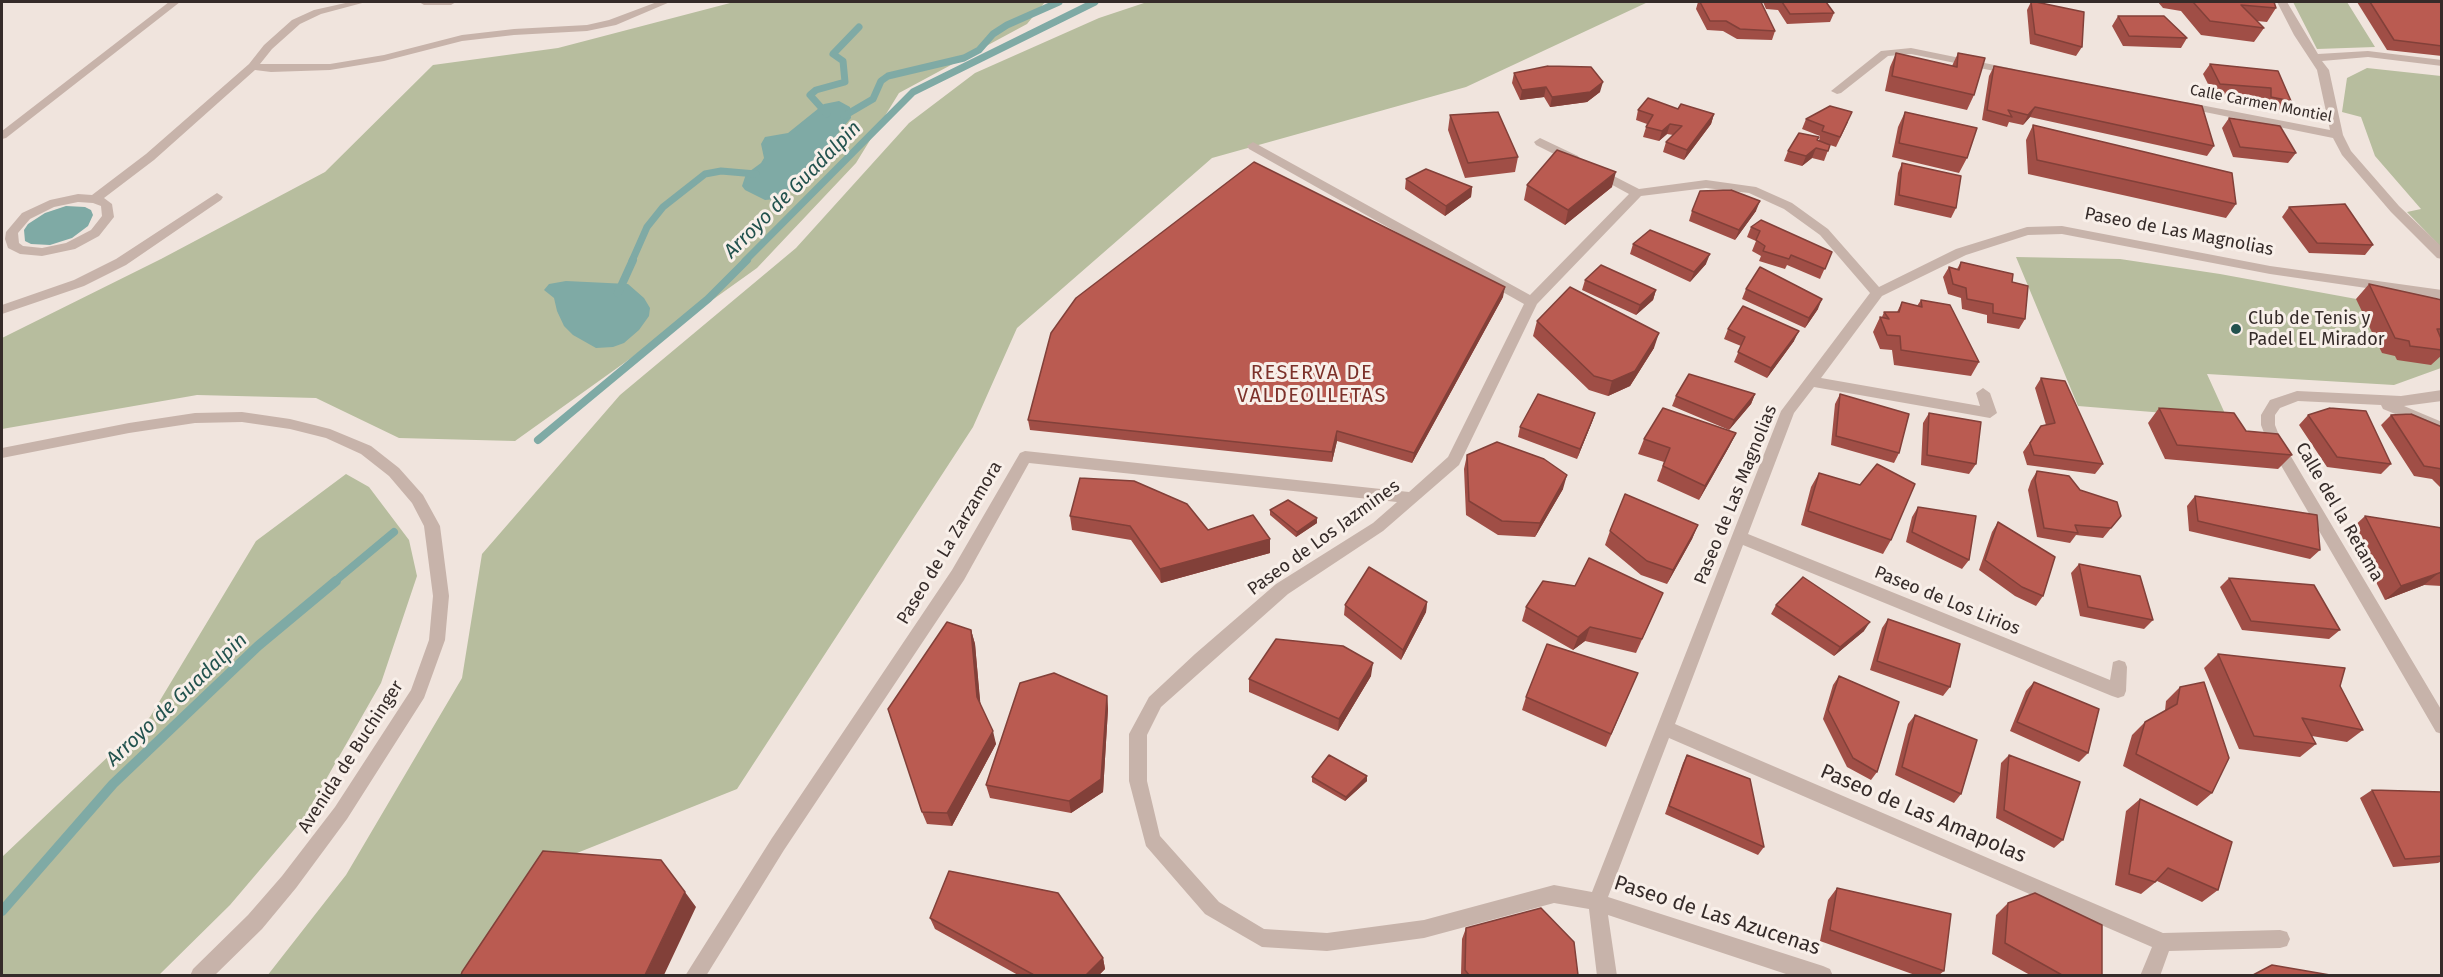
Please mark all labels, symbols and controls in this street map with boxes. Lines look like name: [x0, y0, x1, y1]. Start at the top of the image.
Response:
street label: Calle Carmen Montiel: [2188, 81, 2334, 127]
water label: Arroyo de Guadalpin: [719, 116, 867, 264]
street label: Paseo de Las Magnolias: [2083, 203, 2275, 261]
place label: Club de Tenis y Padel EL Mirador: [2248, 308, 2385, 350]
marker: Club de Tenis y Padel EL Mirador: [2229, 322, 2243, 336]
district label: RESERVA DE VALDEOLLETAS: [1237, 361, 1387, 408]
street label: Paseo de Las Magnolias: [1690, 402, 1782, 588]
street label: Calle del la Retama: [2290, 439, 2388, 585]
street label: Paseo de La Zarzamora: [893, 458, 1007, 628]
street label: Paseo de Los Jazmines: [1244, 476, 1404, 600]
street label: Paseo de Los Lirios: [1871, 562, 2023, 640]
water label: Arroyo de Guadalpin: [101, 628, 253, 772]
street label: Avenida de Buchinger: [294, 677, 408, 837]
street label: Paseo de Las Amapolas: [1816, 759, 2030, 869]
street label: Paseo de Las Azucenas: [1611, 871, 1823, 961]

